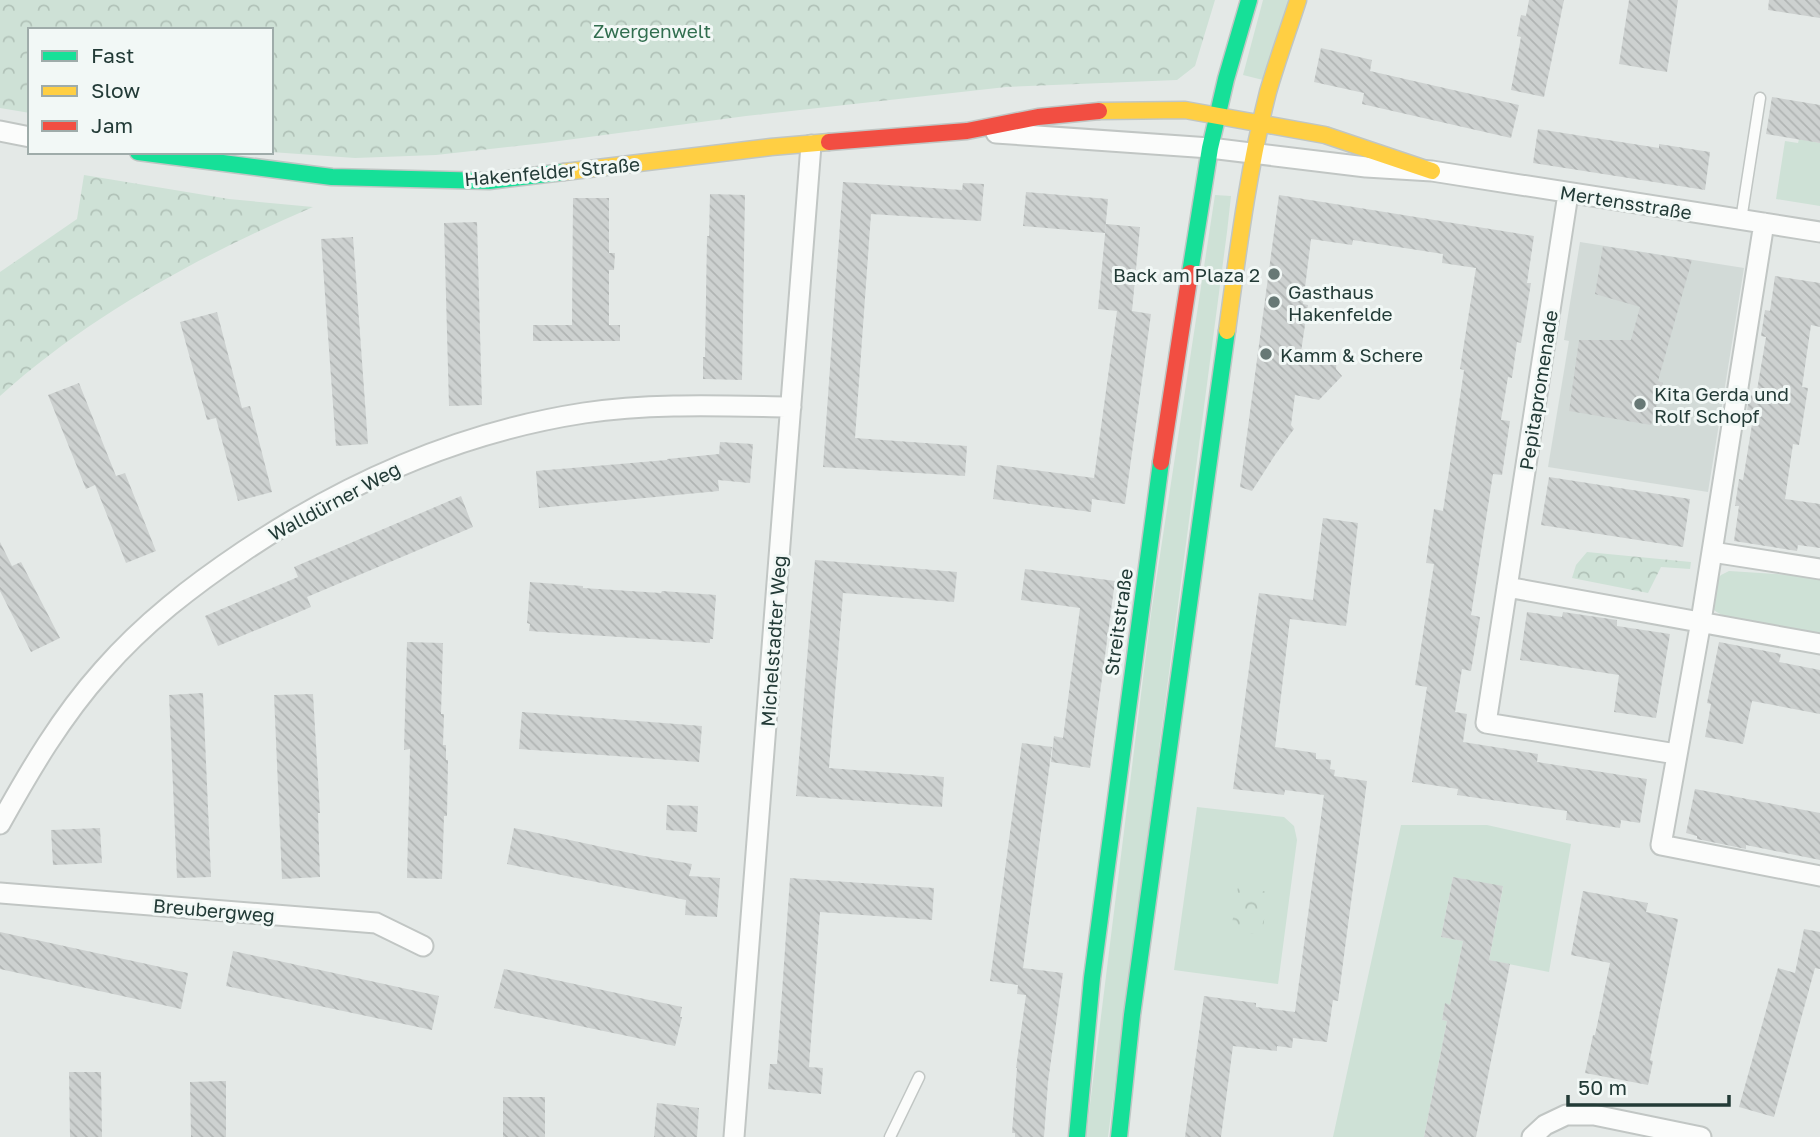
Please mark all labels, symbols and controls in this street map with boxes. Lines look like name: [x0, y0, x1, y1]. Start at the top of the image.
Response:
park label: Zwergenwelt: [593, 19, 711, 42]
legend: [28, 28, 273, 154]
text: Fast: [91, 42, 134, 68]
text: Slow: [91, 77, 140, 103]
text: Jam: [91, 112, 133, 138]
street label: Hakenfelder Straße: [463, 152, 641, 190]
street label: Mertensstraße: [1558, 180, 1694, 224]
place label: Back am Plaza 2: [1113, 263, 1260, 286]
marker: Back am Plaza 2: [1266, 266, 1282, 282]
place label: Gasthaus Hakenfelde: [1288, 280, 1393, 325]
marker: Gasthaus Hakenfelde: [1266, 294, 1282, 310]
street label: Pepitapromenade: [1514, 308, 1562, 472]
place label: Kamm & Schere: [1280, 343, 1423, 366]
marker: Kamm & Schere: [1258, 346, 1274, 362]
place label: Kita Gerda und Rolf Schopf: [1654, 382, 1789, 427]
marker: Kita Gerda und Rolf Schopf: [1632, 396, 1648, 412]
street label: Walldürner Weg: [264, 457, 404, 545]
street label: Michelstadter Weg: [756, 555, 790, 727]
street label: Streitstraße: [1099, 567, 1137, 677]
street label: Breubergweg: [152, 893, 276, 927]
scale bar: [1568, 1064, 1729, 1108]
text: 50 m: [1578, 1074, 1627, 1100]

